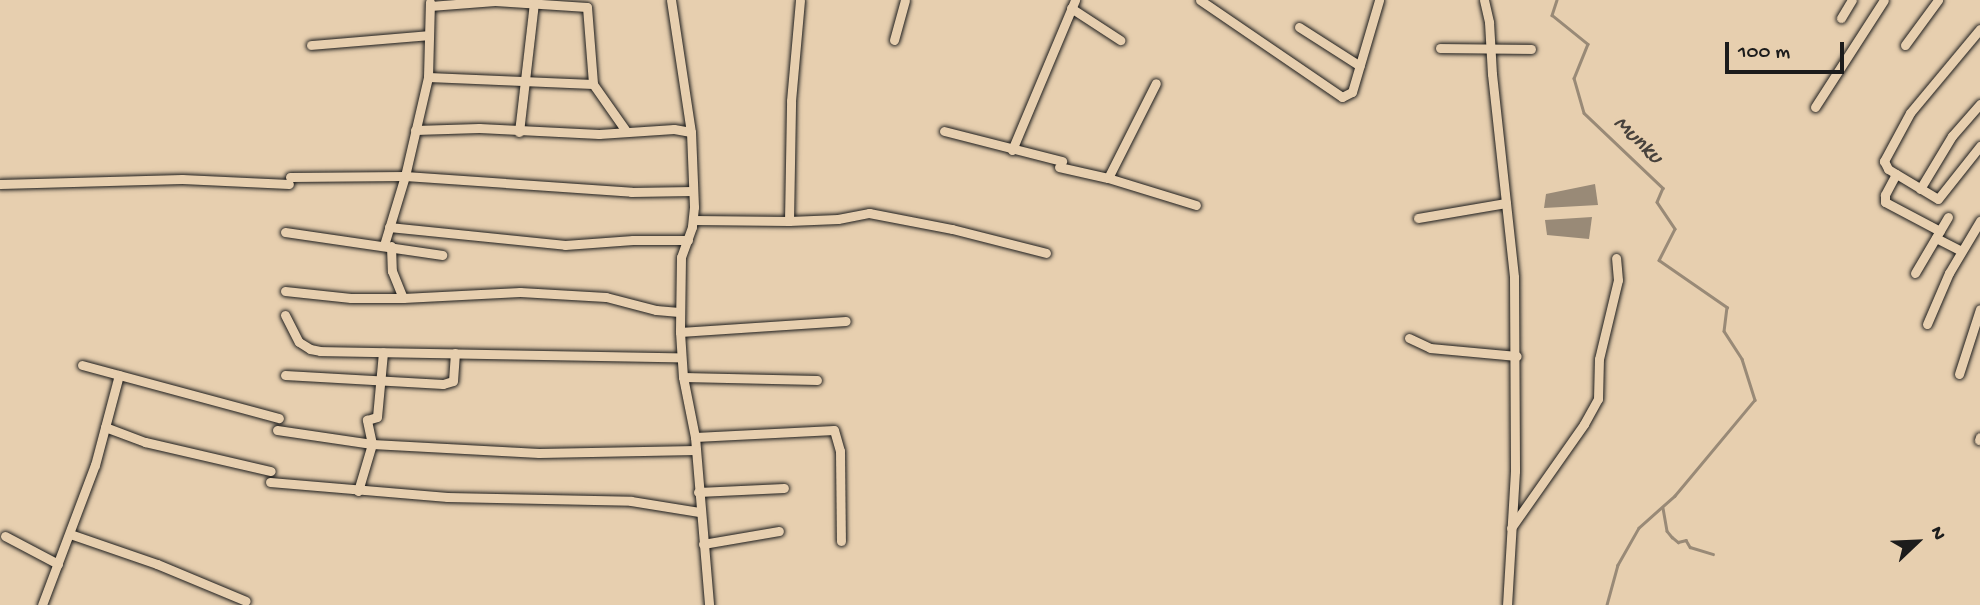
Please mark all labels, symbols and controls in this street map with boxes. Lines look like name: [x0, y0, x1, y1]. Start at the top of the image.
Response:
scale bar: [1728, 28, 1847, 72]
text: 100 m: [1738, 41, 1790, 66]
water label: Munku: [1606, 111, 1668, 171]
north arrow: [1882, 507, 1952, 577]
text: N: [1924, 523, 1950, 544]

